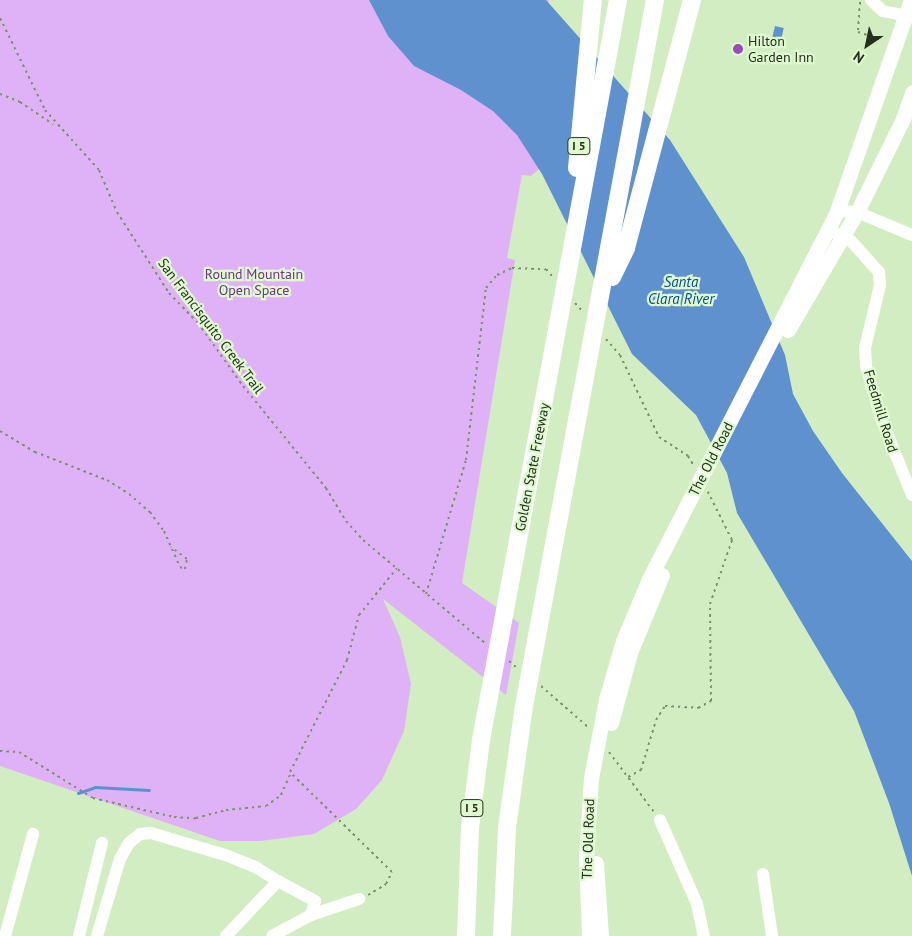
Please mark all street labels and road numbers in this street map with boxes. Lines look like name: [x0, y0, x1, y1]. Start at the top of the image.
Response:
road number: I 5: [566, 136, 592, 156]
street label: San Francisquito Creek Trail: [154, 255, 268, 397]
street label: Feedmill Road: [860, 368, 902, 454]
street label: Golden State Freeway: [511, 401, 553, 533]
street label: The Old Road: [685, 419, 737, 499]
road number: I 5: [460, 798, 484, 818]
street label: The Old Road: [578, 798, 598, 880]

